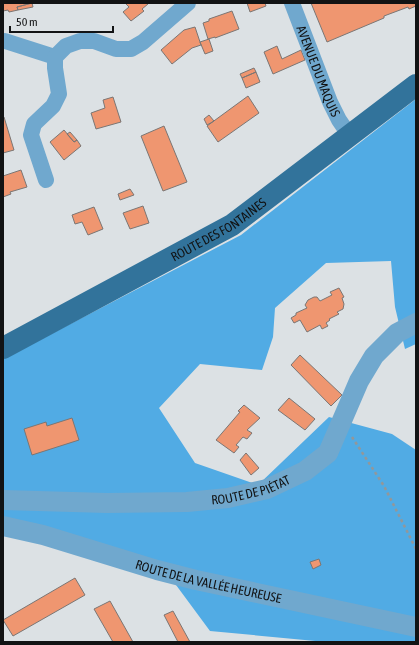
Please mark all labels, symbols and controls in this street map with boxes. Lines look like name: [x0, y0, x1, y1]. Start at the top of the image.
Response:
scale bar: [10, 8, 113, 34]
text: 50 m: [16, 15, 38, 29]
street label: AVENUE DU MAQUIS: [294, 23, 344, 119]
street label: ROUTE DES FONTAINES: [168, 194, 269, 264]
street label: ROUTE DE PIÉTAT: [210, 472, 293, 507]
street label: ROUTE DE LA VALLÉE HEUREUSE: [134, 556, 283, 606]

